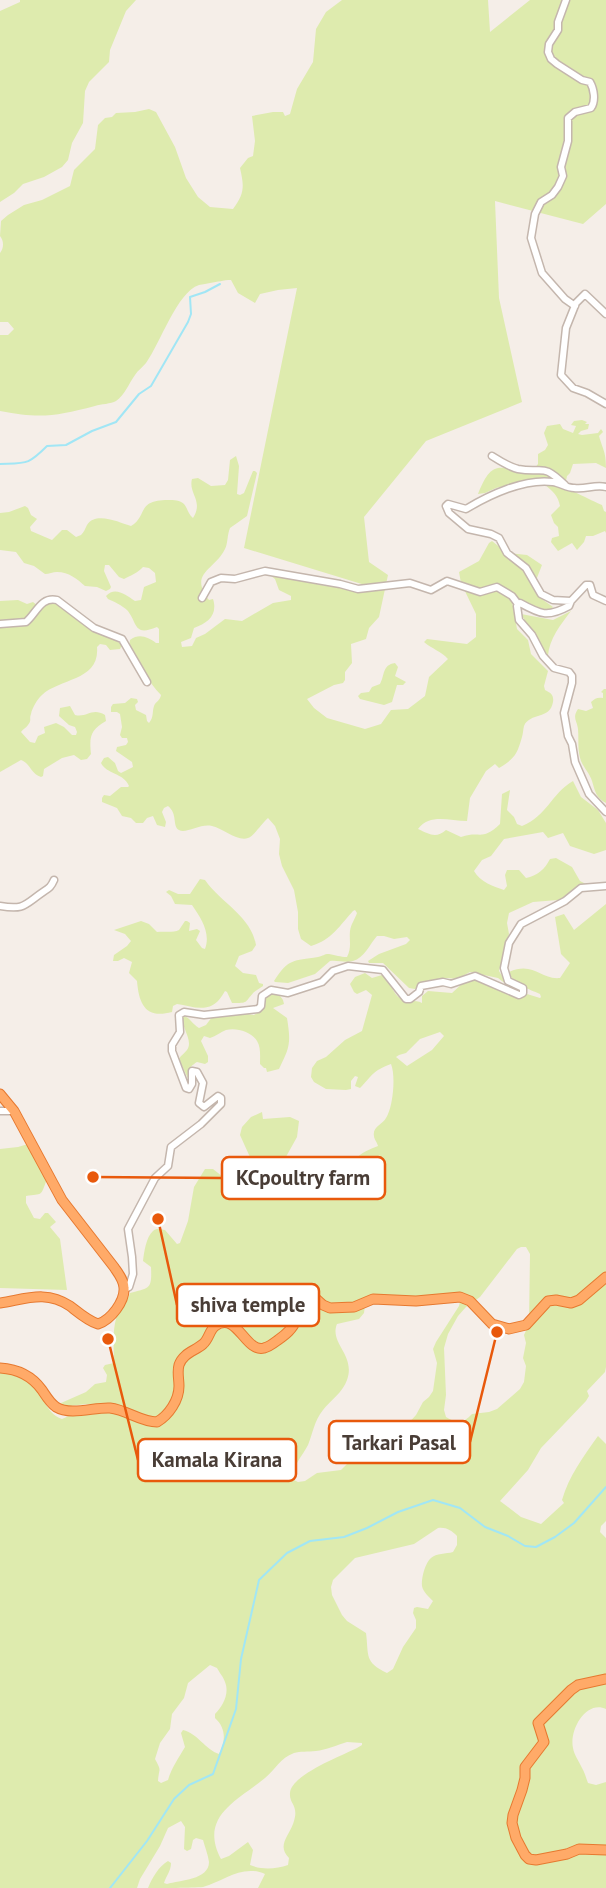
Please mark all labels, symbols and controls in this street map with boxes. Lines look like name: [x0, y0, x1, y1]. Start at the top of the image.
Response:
callout: KCpoultry farm: [222, 1157, 385, 1199]
text: KCpoultry farm: [236, 1164, 370, 1191]
callout: shiva temple: [177, 1284, 319, 1326]
text: shiva temple: [191, 1291, 305, 1318]
callout: Tarkari Pasal: [329, 1421, 470, 1463]
text: Tarkari Pasal: [342, 1429, 457, 1456]
callout: Kamala Kirana: [138, 1439, 296, 1481]
text: Kamala Kirana: [152, 1446, 282, 1473]

